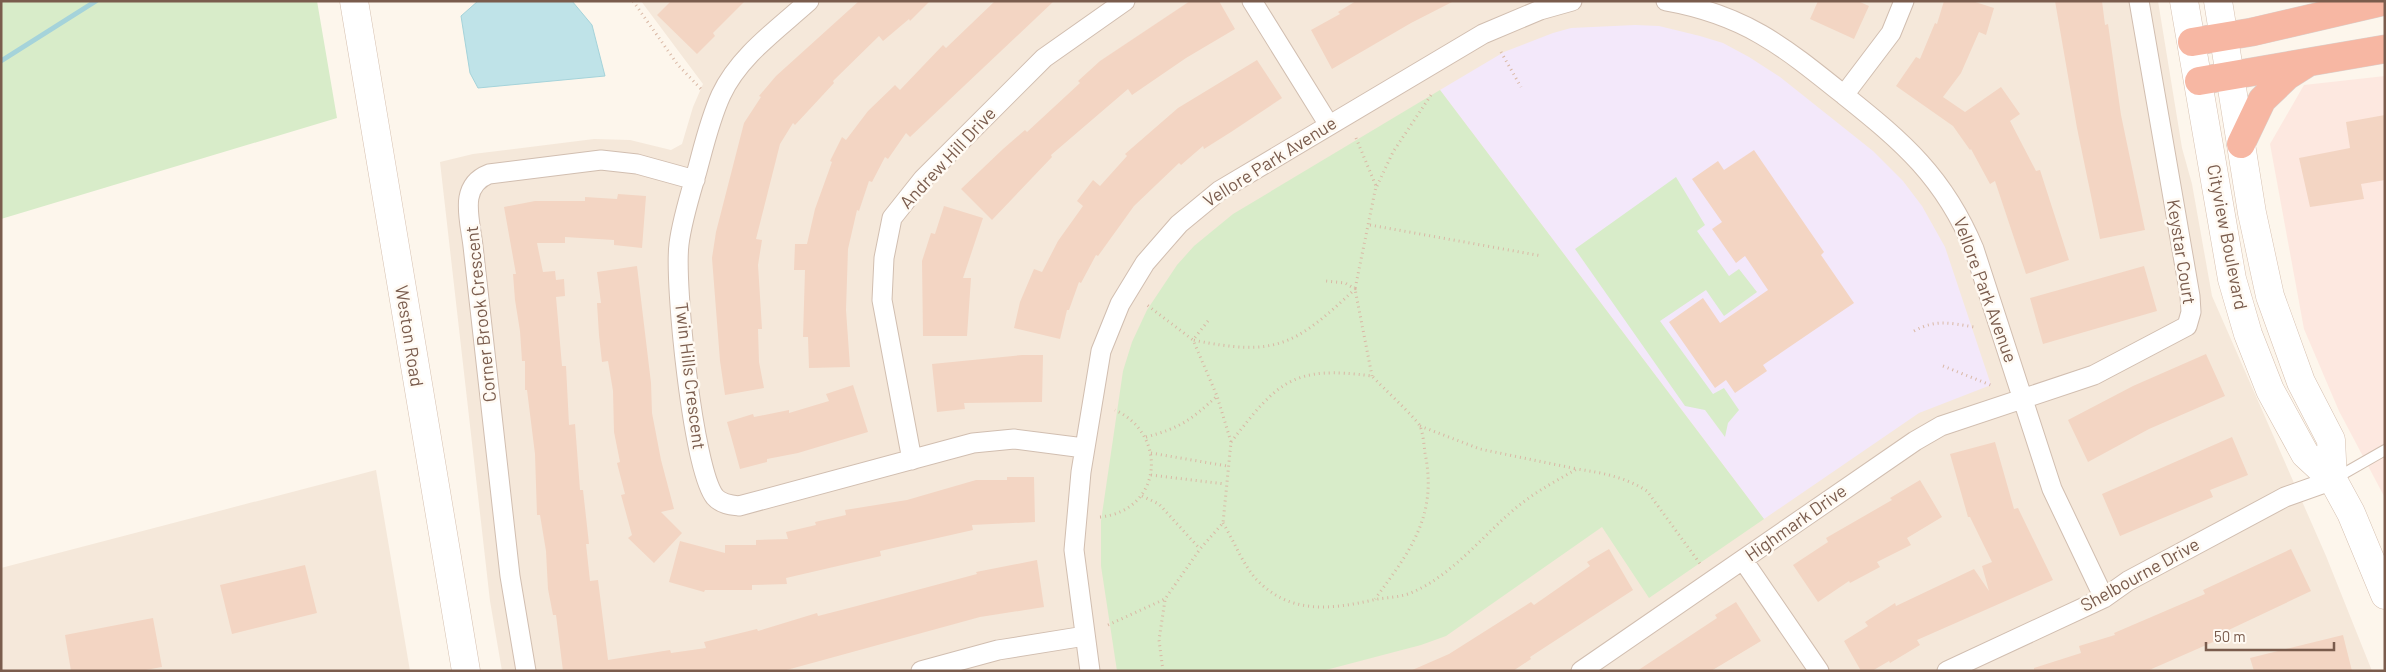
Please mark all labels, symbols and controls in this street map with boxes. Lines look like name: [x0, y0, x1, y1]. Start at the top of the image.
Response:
street label: Andrew Hill Drive: [895, 102, 1000, 213]
street label: Vellore Park Avenue: [1199, 111, 1340, 211]
street label: Cityview Boulevard: [2203, 162, 2253, 311]
street label: Keystar Court: [2163, 198, 2201, 306]
street label: Vellore Park Avenue: [1949, 214, 2022, 365]
street label: Corner Brook Crescent: [460, 225, 500, 403]
street label: Weston Road: [391, 284, 429, 388]
street label: Twin Hills Crescent: [671, 301, 711, 451]
street label: Highmark Drive: [1740, 479, 1851, 565]
street label: Shelbourne Drive: [2076, 532, 2203, 616]
scale bar: [2206, 620, 2334, 652]
text: 50 m: [2214, 627, 2246, 645]

